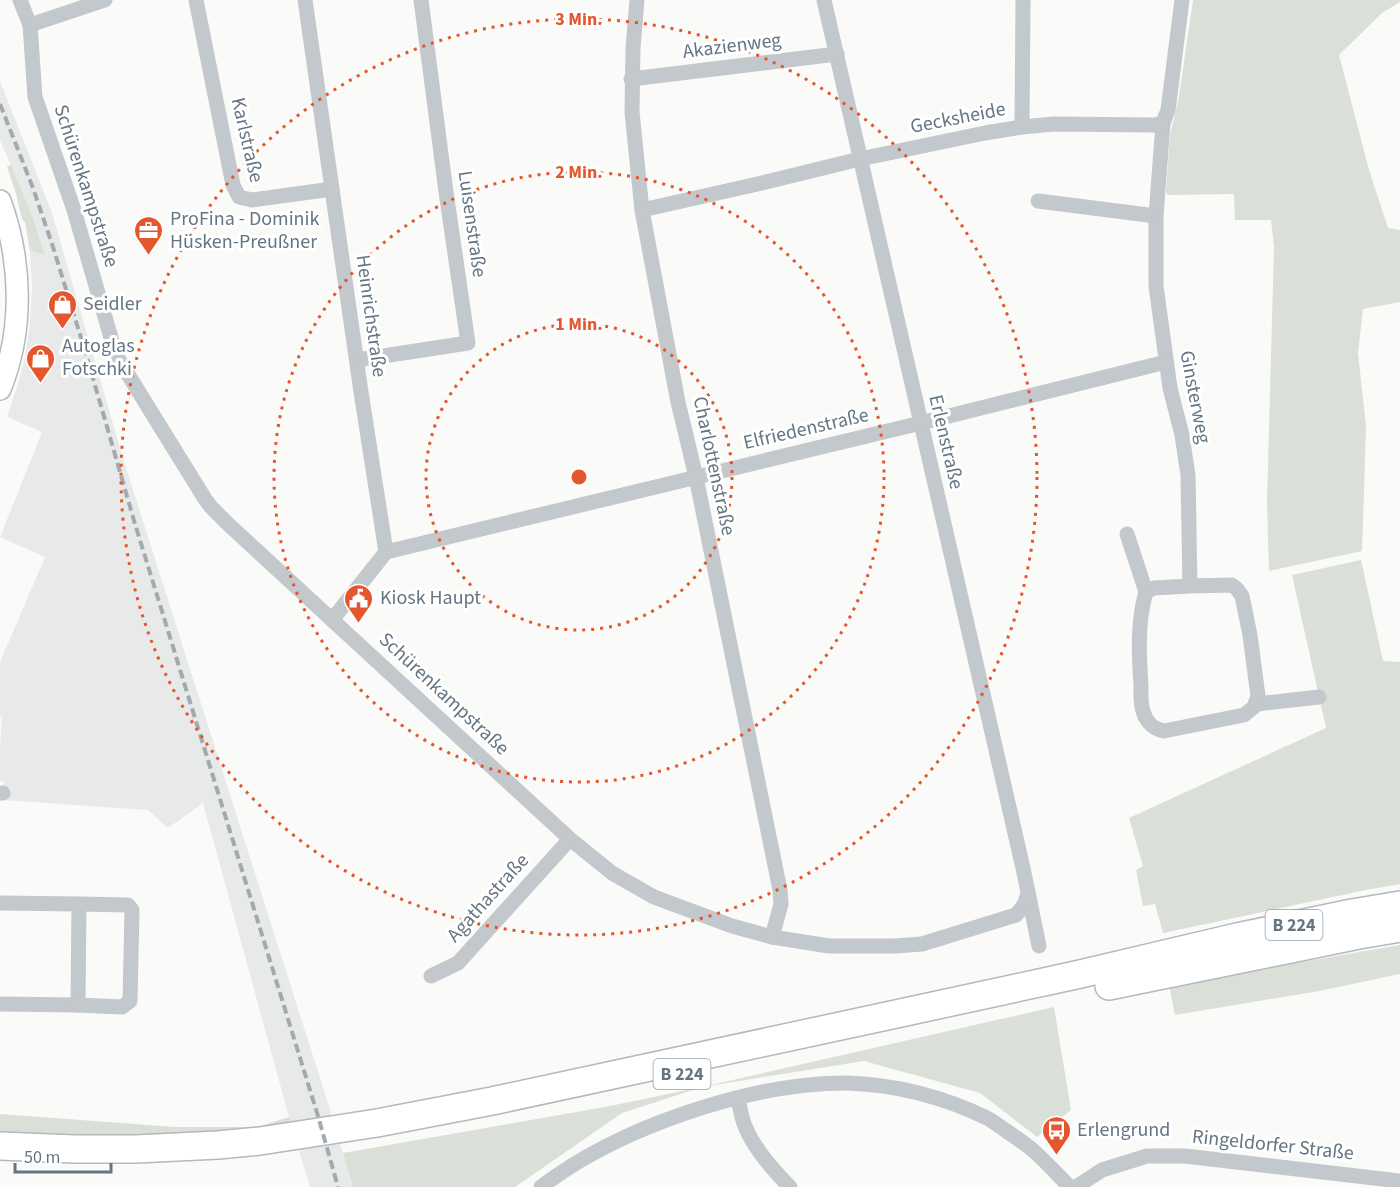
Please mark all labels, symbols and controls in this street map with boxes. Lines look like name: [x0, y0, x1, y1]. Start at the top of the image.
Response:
text: 3 Min.: [555, 7, 603, 32]
street label: Akazienweg: [681, 26, 783, 66]
street label: Karlstraße: [224, 95, 270, 185]
street label: Gecksheide: [908, 95, 1008, 141]
street label: Schürenkampstraße: [47, 101, 125, 271]
text: 2 Min.: [555, 160, 603, 185]
street label: Luisenstraße: [451, 169, 493, 279]
place label: ProFina - Dominik Hüsken-Preußner: [170, 205, 319, 256]
office icon: ProFina - Dominik Hüsken-Preußner: [133, 214, 165, 256]
street label: Heinrichstraße: [349, 253, 393, 379]
shop icon: Seidler: [46, 288, 78, 330]
place label: Seidler: [83, 290, 142, 318]
text: 1 Min.: [555, 312, 603, 337]
place label: Autoglas Fotschki: [62, 332, 135, 383]
shop icon: Autoglas Fotschki: [25, 342, 57, 384]
street label: Ginsterweg: [1172, 348, 1218, 446]
street label: Erlenstraße: [922, 392, 970, 492]
street label: Charlottenstraße: [686, 394, 742, 538]
street label: Elfriedenstraße: [741, 401, 872, 457]
centre of rings: [569, 467, 589, 487]
public building icon: Kiosk Haupt: [343, 582, 375, 624]
place label: Kiosk Haupt: [380, 584, 481, 612]
street label: Schürenkampstraße: [373, 626, 516, 762]
street label: Agathastraße: [441, 847, 536, 949]
road number: B 224: [1266, 910, 1322, 940]
road number: B 224: [654, 1059, 710, 1089]
bus stop icon: Erlengrund: [1040, 1114, 1072, 1156]
place label: Erlengrund: [1077, 1116, 1170, 1144]
street label: Ringeldorfer Straße: [1191, 1123, 1355, 1167]
scale bar: [15, 1136, 111, 1174]
text: 50 m: [24, 1145, 60, 1170]

